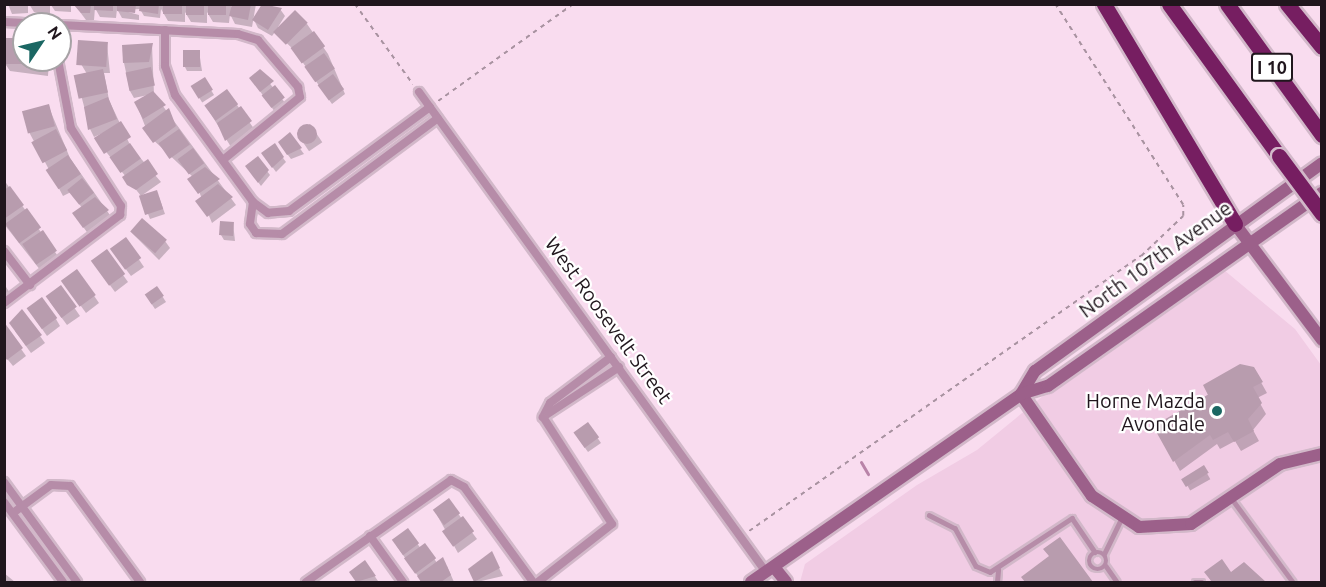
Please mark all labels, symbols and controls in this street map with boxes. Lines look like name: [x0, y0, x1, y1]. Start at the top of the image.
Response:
north arrow: [12, 12, 72, 72]
text: N: [44, 23, 66, 43]
road number: I 10: [1251, 52, 1293, 82]
street label: North 107th Avenue: [1074, 196, 1236, 322]
street label: West Roosevelt Street: [540, 232, 678, 408]
place label: Horne Mazda Avondale: [1086, 388, 1205, 435]
marker: Horne Mazda Avondale: [1210, 404, 1224, 418]

